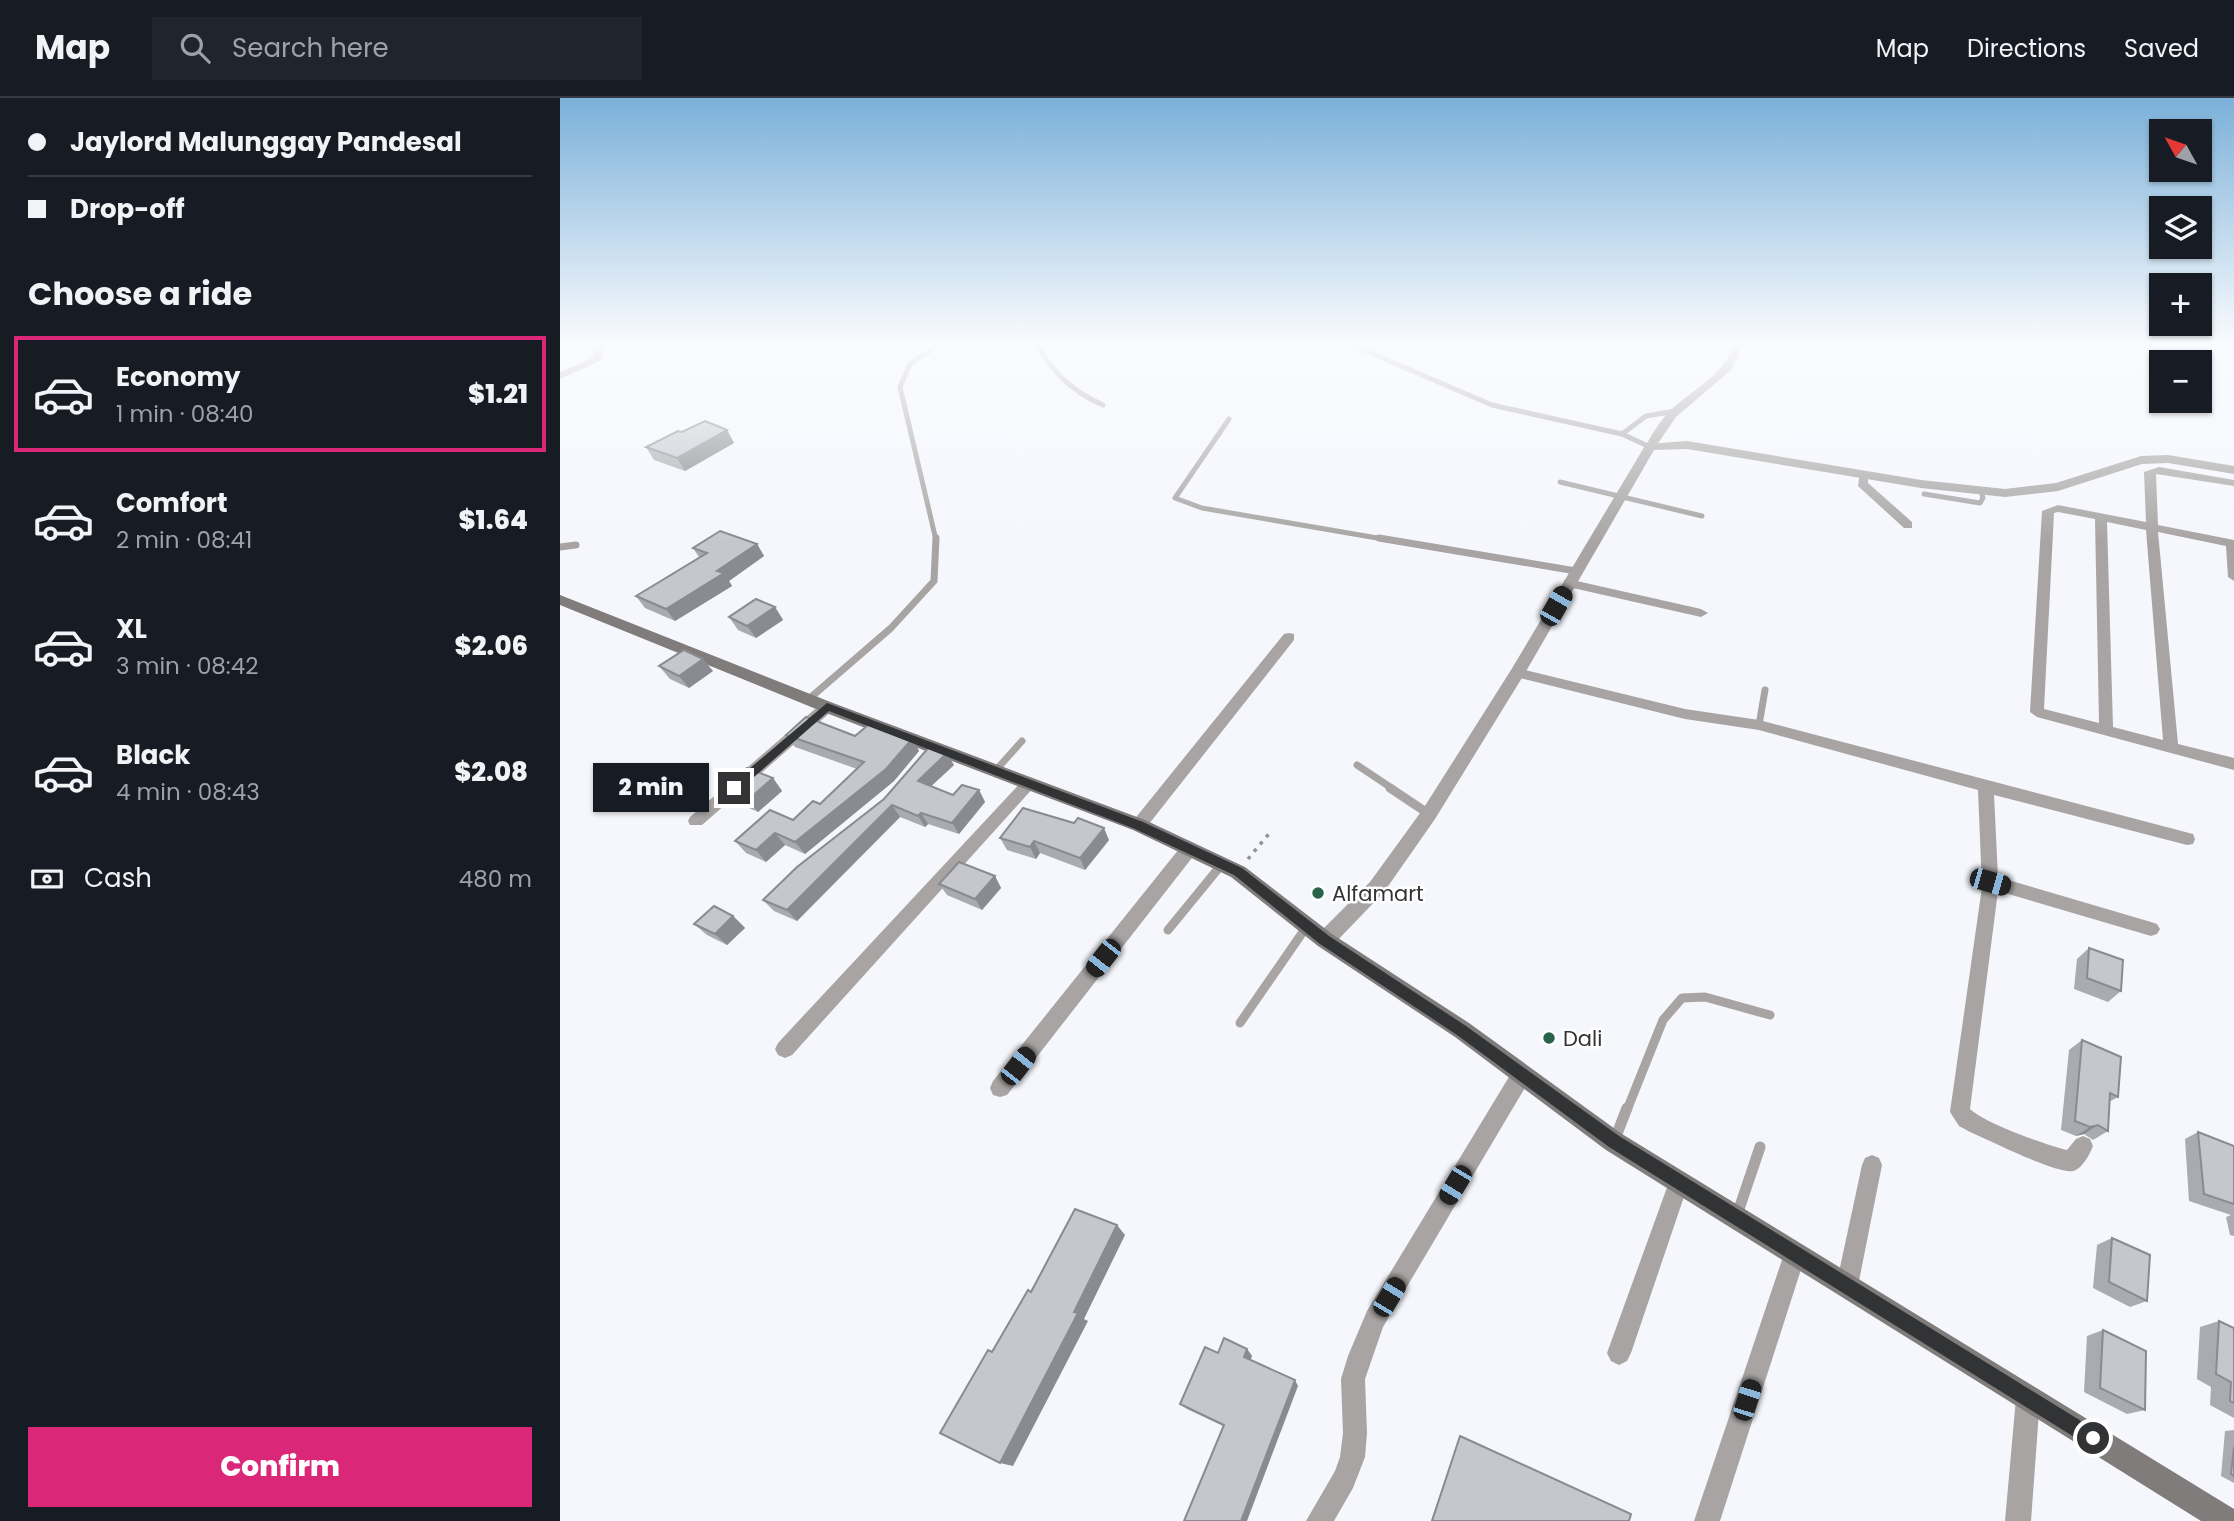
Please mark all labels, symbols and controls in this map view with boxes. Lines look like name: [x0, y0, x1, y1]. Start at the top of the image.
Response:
search box: [152, 17, 642, 80]
text: Map: [35, 24, 110, 71]
icon: search: [176, 29, 214, 67]
text: Search here: [232, 30, 389, 66]
text: Map: [1876, 32, 1929, 65]
text: Directions: [1967, 32, 2086, 65]
text: Saved: [2124, 32, 2199, 65]
north arrow: [2149, 119, 2212, 182]
map controls: [2149, 119, 2212, 413]
text: Jaylord Malunggay Pandesal: [70, 124, 462, 160]
text: Drop-off: [70, 191, 185, 227]
button: layers: [2149, 196, 2212, 259]
text: Choose a ride: [28, 271, 252, 316]
button: +: [2149, 273, 2212, 336]
button: −: [2149, 350, 2212, 413]
text: Economy: [116, 359, 240, 395]
icon: car: [32, 363, 95, 426]
text: $1.21: [468, 376, 528, 412]
text: 1 min · 08:40: [116, 398, 254, 430]
text: Comfort: [116, 485, 228, 521]
icon: car: [32, 489, 95, 552]
text: $1.64: [458, 502, 528, 538]
text: 2 min · 08:41: [116, 524, 252, 556]
car: [1537, 583, 1576, 629]
text: XL: [116, 611, 147, 647]
icon: car: [32, 615, 95, 678]
text: $2.06: [455, 628, 528, 664]
text: 3 min · 08:42: [116, 650, 258, 682]
text: Black: [116, 737, 190, 773]
icon: car: [32, 741, 95, 804]
text: $2.08: [454, 754, 528, 790]
callout: 2 min: [594, 764, 710, 812]
text: 2 min: [619, 771, 683, 803]
route end: [718, 772, 750, 804]
text: 4 min · 08:43: [116, 776, 260, 808]
icon: cash: [28, 860, 66, 898]
text: Cash: [84, 860, 152, 896]
text: 480 m: [459, 863, 532, 895]
car: [1967, 866, 2014, 898]
place label: Alfamart: [1332, 879, 1424, 908]
marker: Alfamart: [1310, 885, 1326, 901]
car: [1082, 935, 1125, 981]
place label: Dali: [1563, 1024, 1602, 1053]
marker: Dali: [1541, 1030, 1557, 1046]
car: [997, 1043, 1040, 1089]
car: [1436, 1162, 1475, 1208]
car: [1370, 1274, 1409, 1320]
car: [1731, 1377, 1764, 1423]
route start: [2077, 1422, 2109, 1454]
button: Confirm: [28, 1427, 532, 1507]

